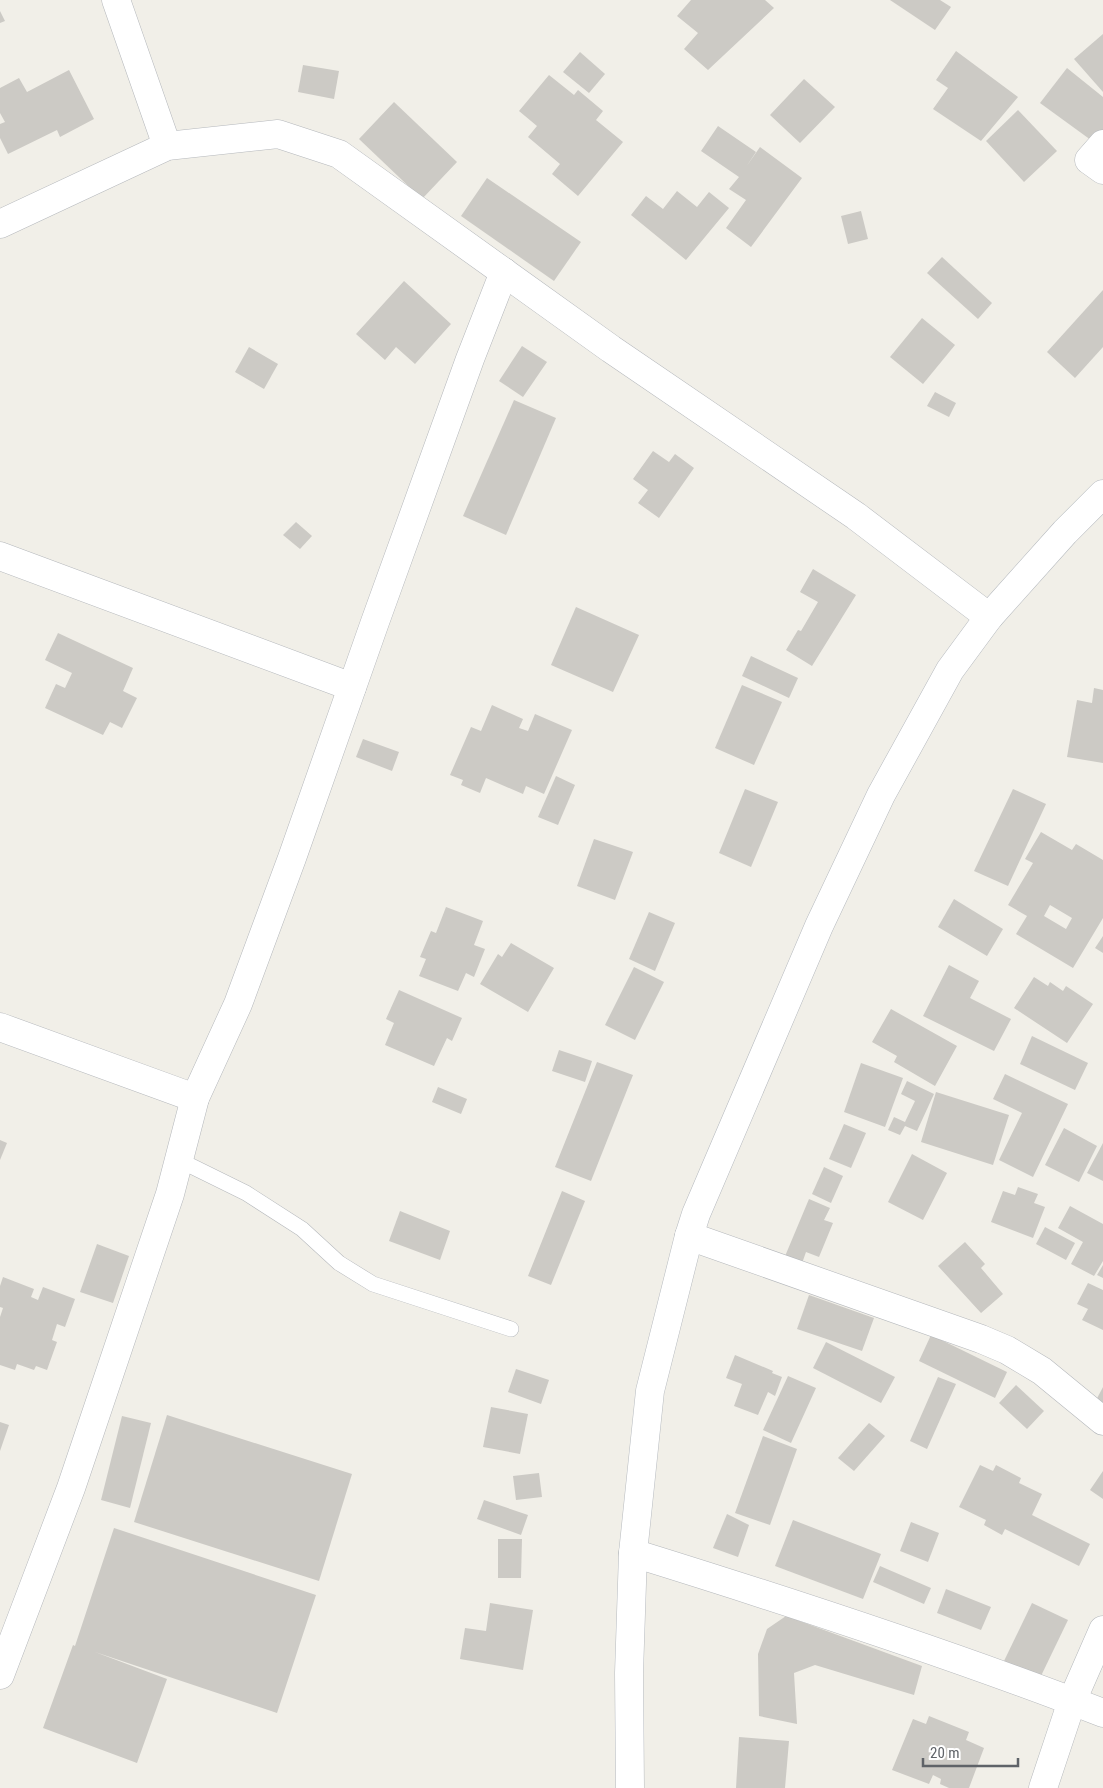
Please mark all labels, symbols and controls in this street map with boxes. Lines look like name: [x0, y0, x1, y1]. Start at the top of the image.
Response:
scale bar: [923, 1736, 1018, 1768]
text: 20 m: [930, 1744, 960, 1762]

